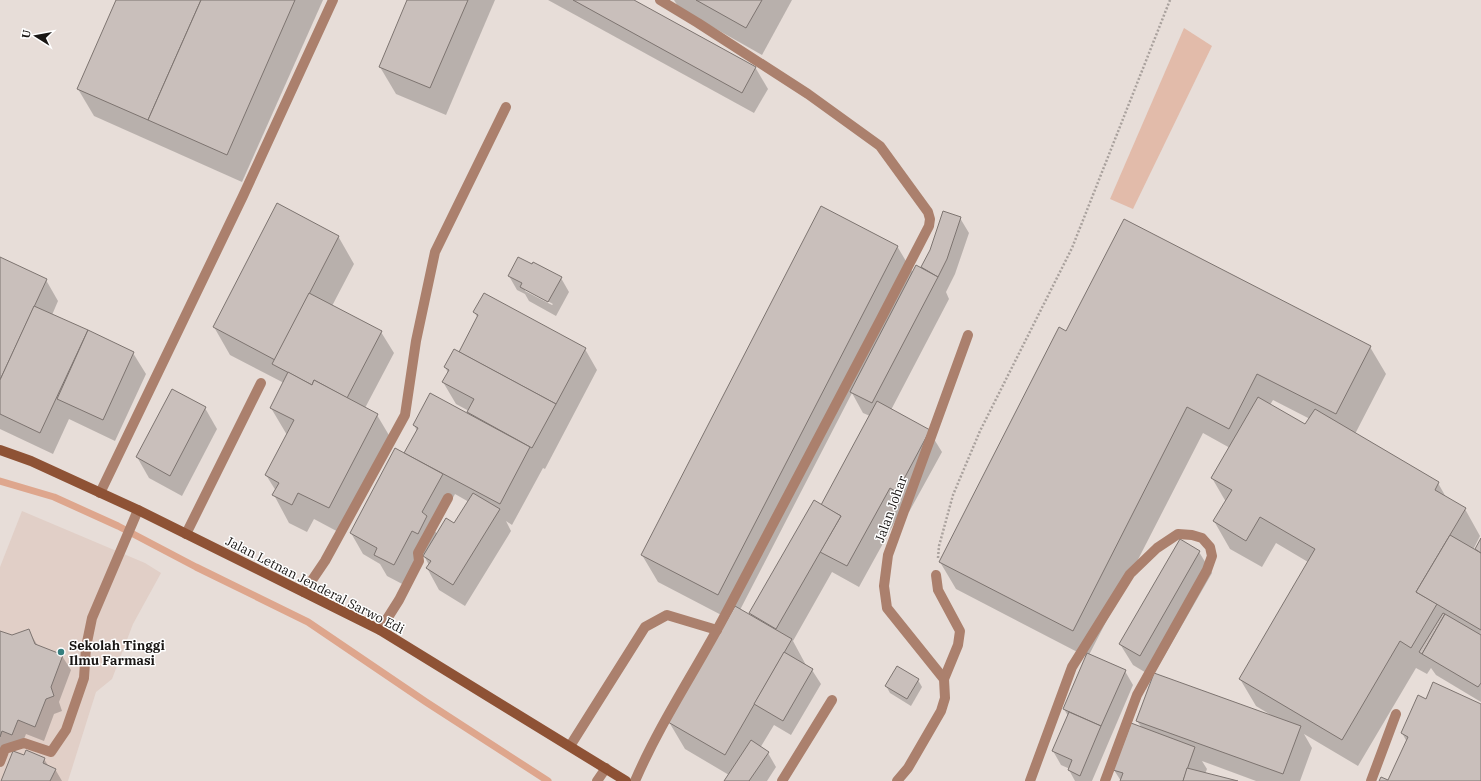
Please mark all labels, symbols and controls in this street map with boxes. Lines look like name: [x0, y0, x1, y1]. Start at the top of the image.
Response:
north arrow: [16, 16, 56, 56]
text: U: [19, 28, 34, 40]
street label: Jalan Johar: [871, 473, 911, 545]
street label: Jalan Letnan Jenderal Sarwo Edi: [223, 532, 407, 638]
place label: Sekolah Tinggi Ilmu Farmasi: [69, 637, 165, 669]
marker: Sekolah Tinggi Ilmu Farmasi: [56, 647, 66, 657]

